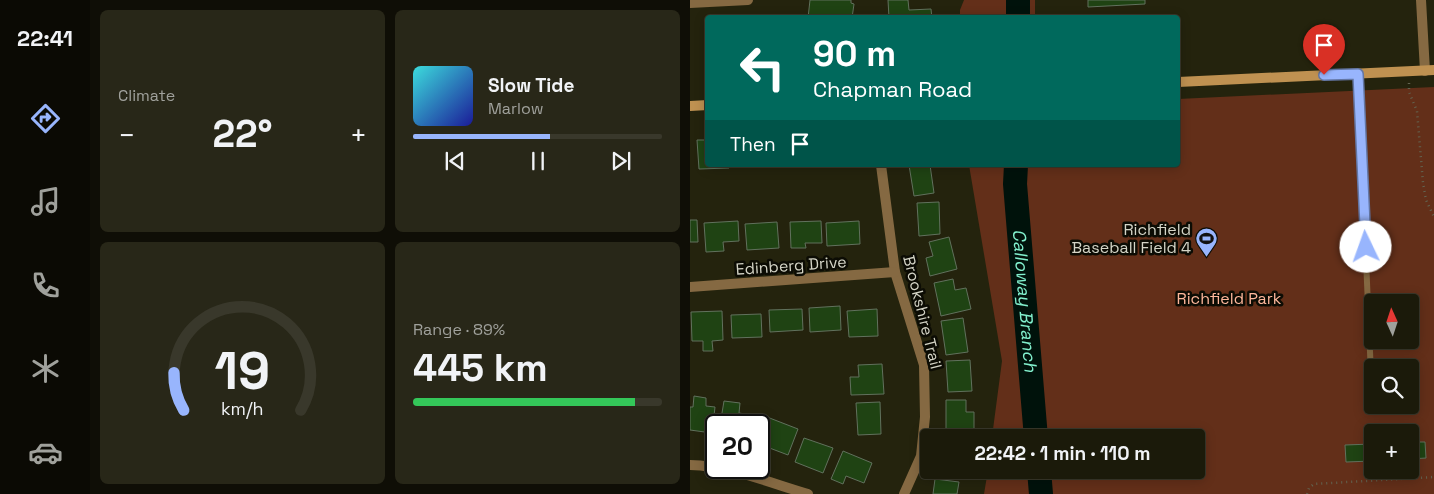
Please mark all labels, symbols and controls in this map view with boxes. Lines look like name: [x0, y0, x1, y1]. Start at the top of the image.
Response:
text: 22:41: [17, 24, 73, 52]
pin: [1303, 24, 1345, 75]
icon: arrive: [1310, 31, 1338, 59]
text: 90 m: [813, 32, 896, 76]
icon: left: [730, 35, 795, 100]
text: Slow Tide: [488, 73, 574, 98]
text: Chapman Road: [813, 75, 972, 103]
text: Climate: [118, 85, 175, 106]
text: Marlow: [488, 98, 544, 119]
icon: directions: [28, 101, 63, 136]
text: 22°: [212, 110, 273, 158]
text: −: [118, 117, 135, 153]
text: +: [350, 117, 367, 153]
icon: arrive: [786, 130, 814, 158]
text: Then: [730, 132, 776, 157]
icon: previous: [441, 147, 469, 175]
icon: pause: [524, 147, 552, 175]
icon: next: [607, 147, 635, 175]
icon: music: [28, 184, 63, 219]
place label: Richfield Baseball Field 4: [1072, 219, 1191, 258]
position arrow: [1339, 220, 1391, 272]
sports icon: Richfield Baseball Field 4: [1195, 226, 1219, 257]
water label: Calloway Branch: [1008, 228, 1043, 374]
street label: Edinberg Drive: [735, 251, 847, 280]
street label: Brookshire Trail: [898, 253, 947, 371]
icon: phone: [28, 268, 63, 303]
park label: Richfield Park: [1177, 288, 1282, 309]
north arrow: [1364, 294, 1419, 349]
map controls: [1364, 294, 1419, 479]
text: Range · 89%: [413, 319, 505, 340]
text: 19: [215, 338, 270, 404]
text: 445 km: [413, 344, 548, 392]
icon: climate: [28, 351, 63, 386]
button: search: [1364, 359, 1419, 414]
text: km/h: [221, 397, 264, 420]
speed limit sign: 20: [705, 414, 770, 479]
button: +: [1364, 424, 1419, 479]
icon: car: [28, 435, 63, 470]
text: 22:42 · 1 min · 110 m: [974, 441, 1151, 466]

